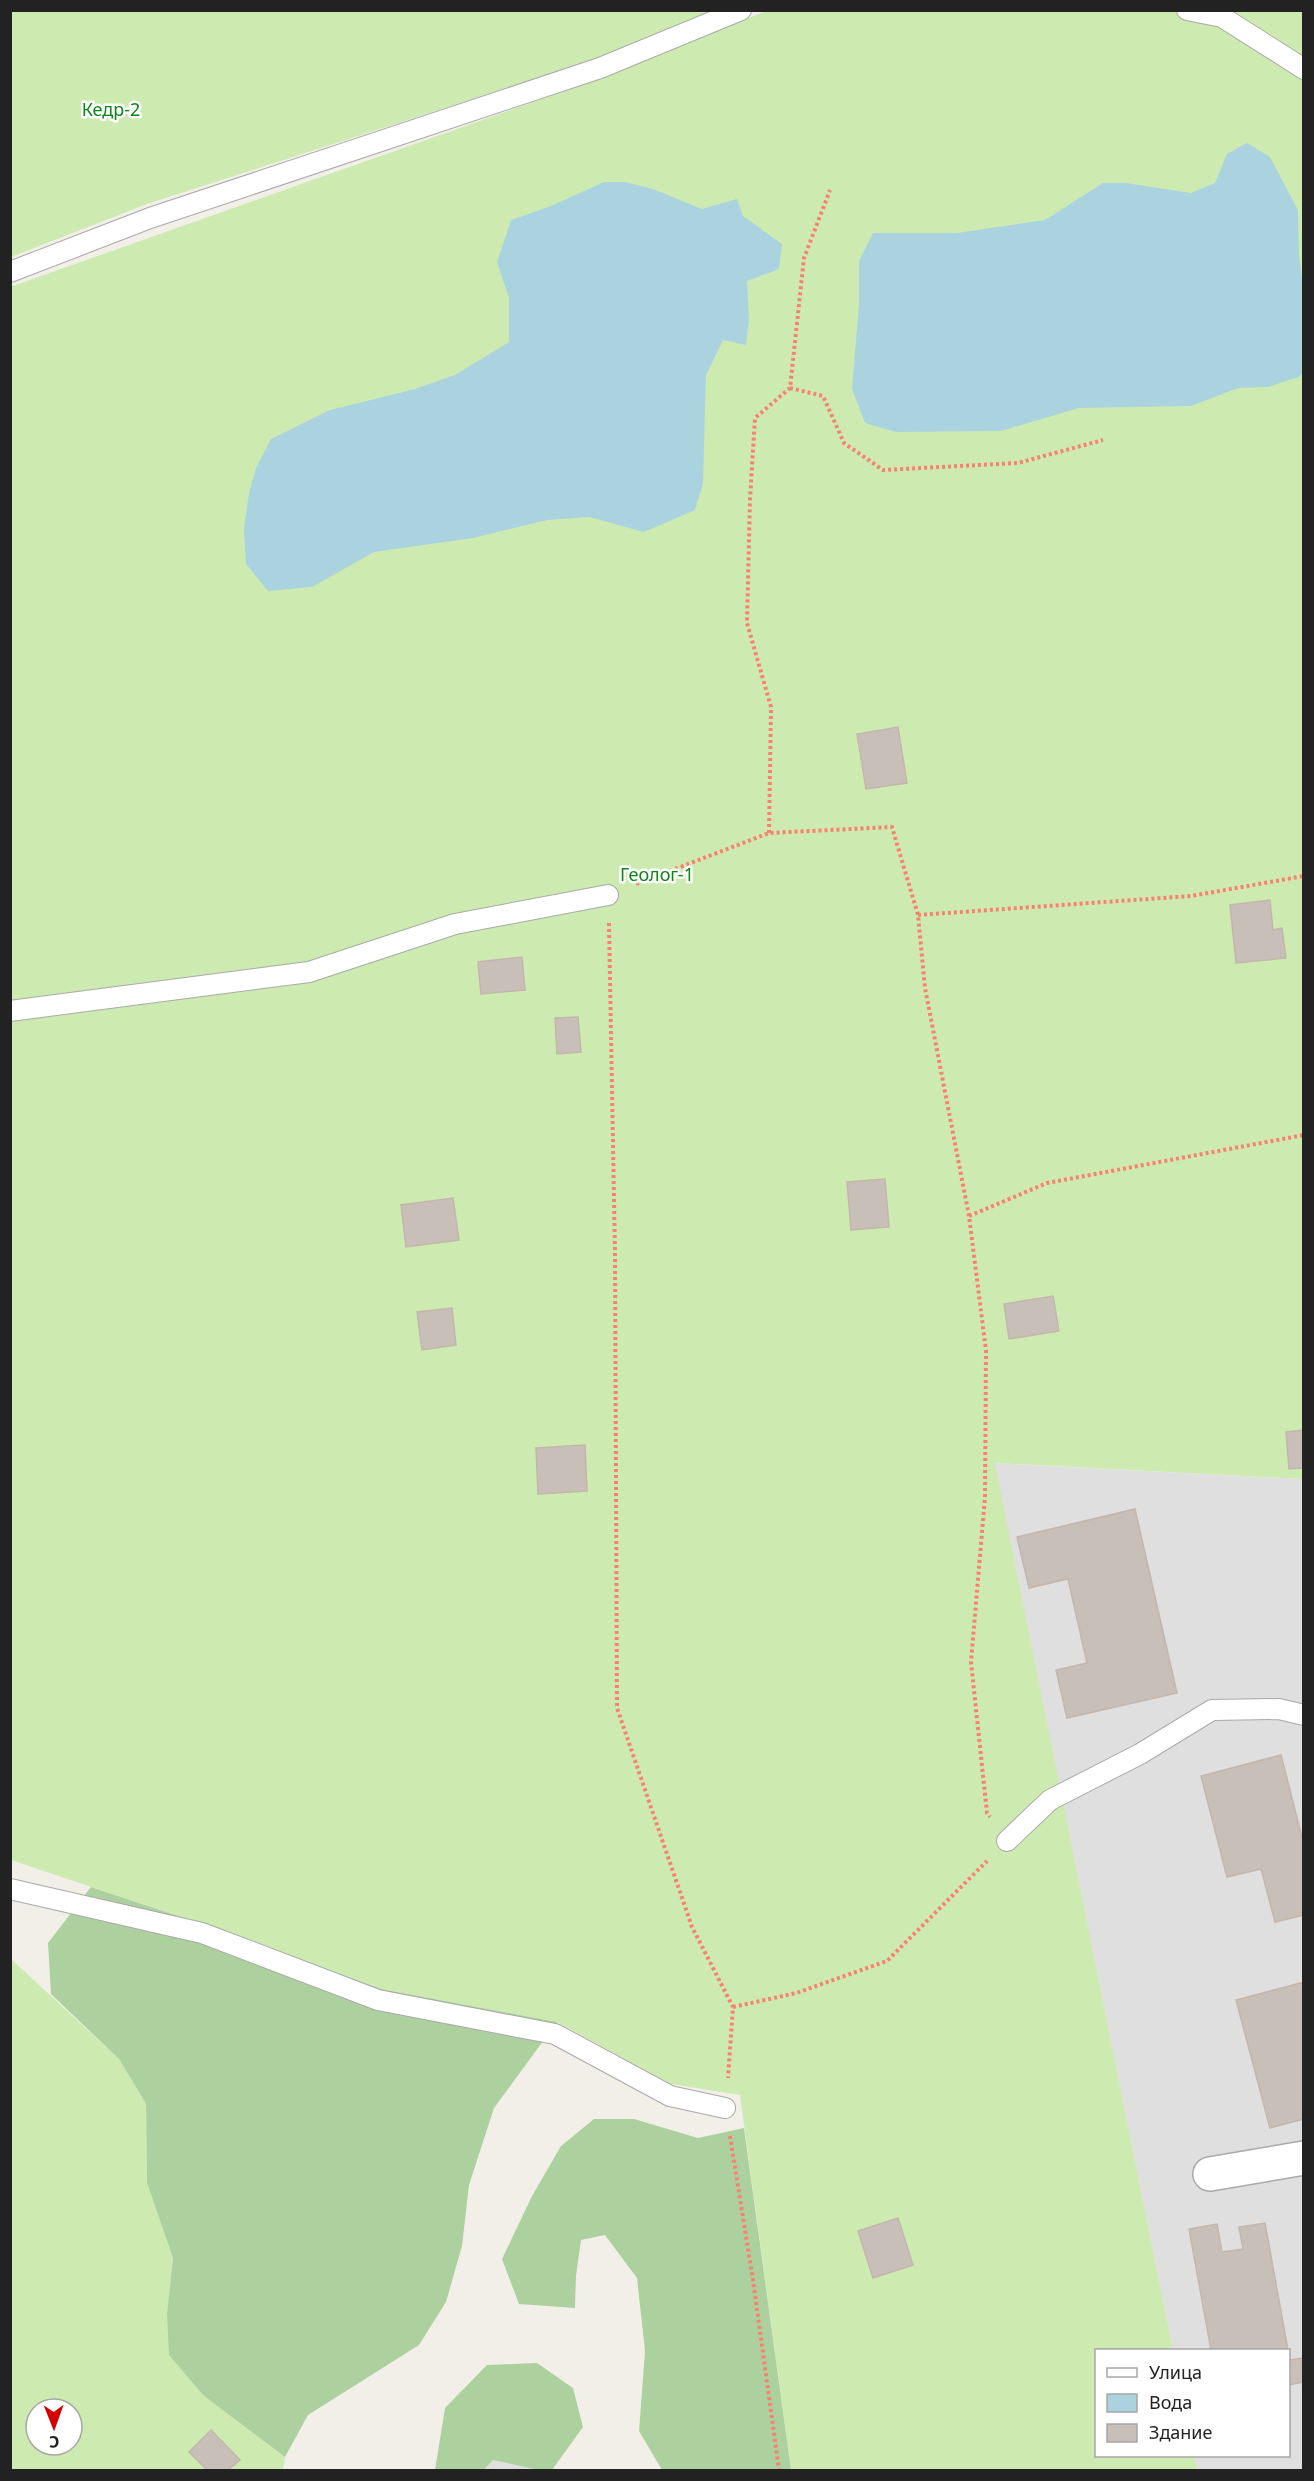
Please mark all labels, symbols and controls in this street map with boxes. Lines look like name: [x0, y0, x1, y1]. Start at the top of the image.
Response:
park label: Кедр-2: [82, 97, 140, 121]
park label: Геолог-1: [620, 862, 694, 886]
legend: [1095, 2349, 1290, 2457]
text: Улица: [1149, 2360, 1202, 2384]
text: Вода: [1149, 2390, 1192, 2414]
north arrow: [24, 2397, 84, 2457]
text: Здание: [1149, 2420, 1213, 2444]
text: С: [49, 2431, 60, 2453]

